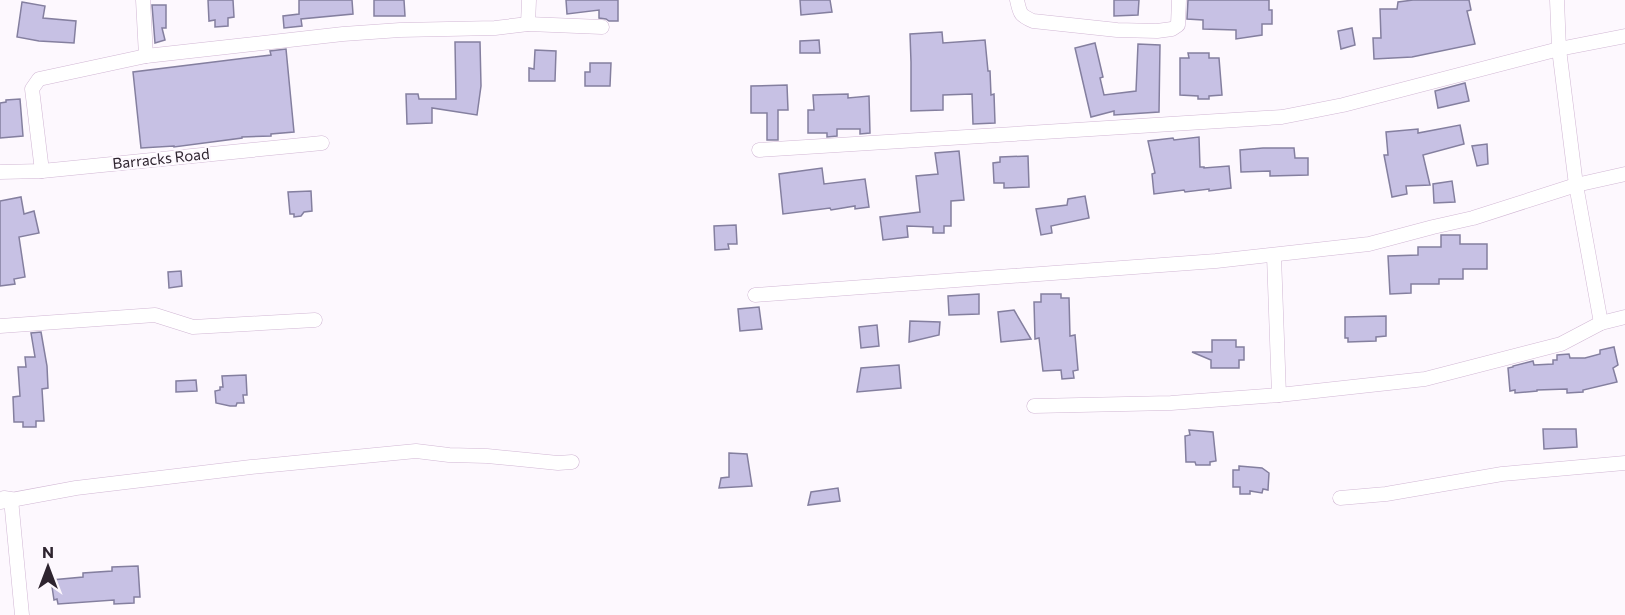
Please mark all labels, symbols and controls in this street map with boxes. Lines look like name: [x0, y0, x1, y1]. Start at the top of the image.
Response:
street label: Barracks Road: [111, 144, 210, 172]
north arrow: [18, 537, 78, 597]
text: N: [42, 542, 54, 561]

